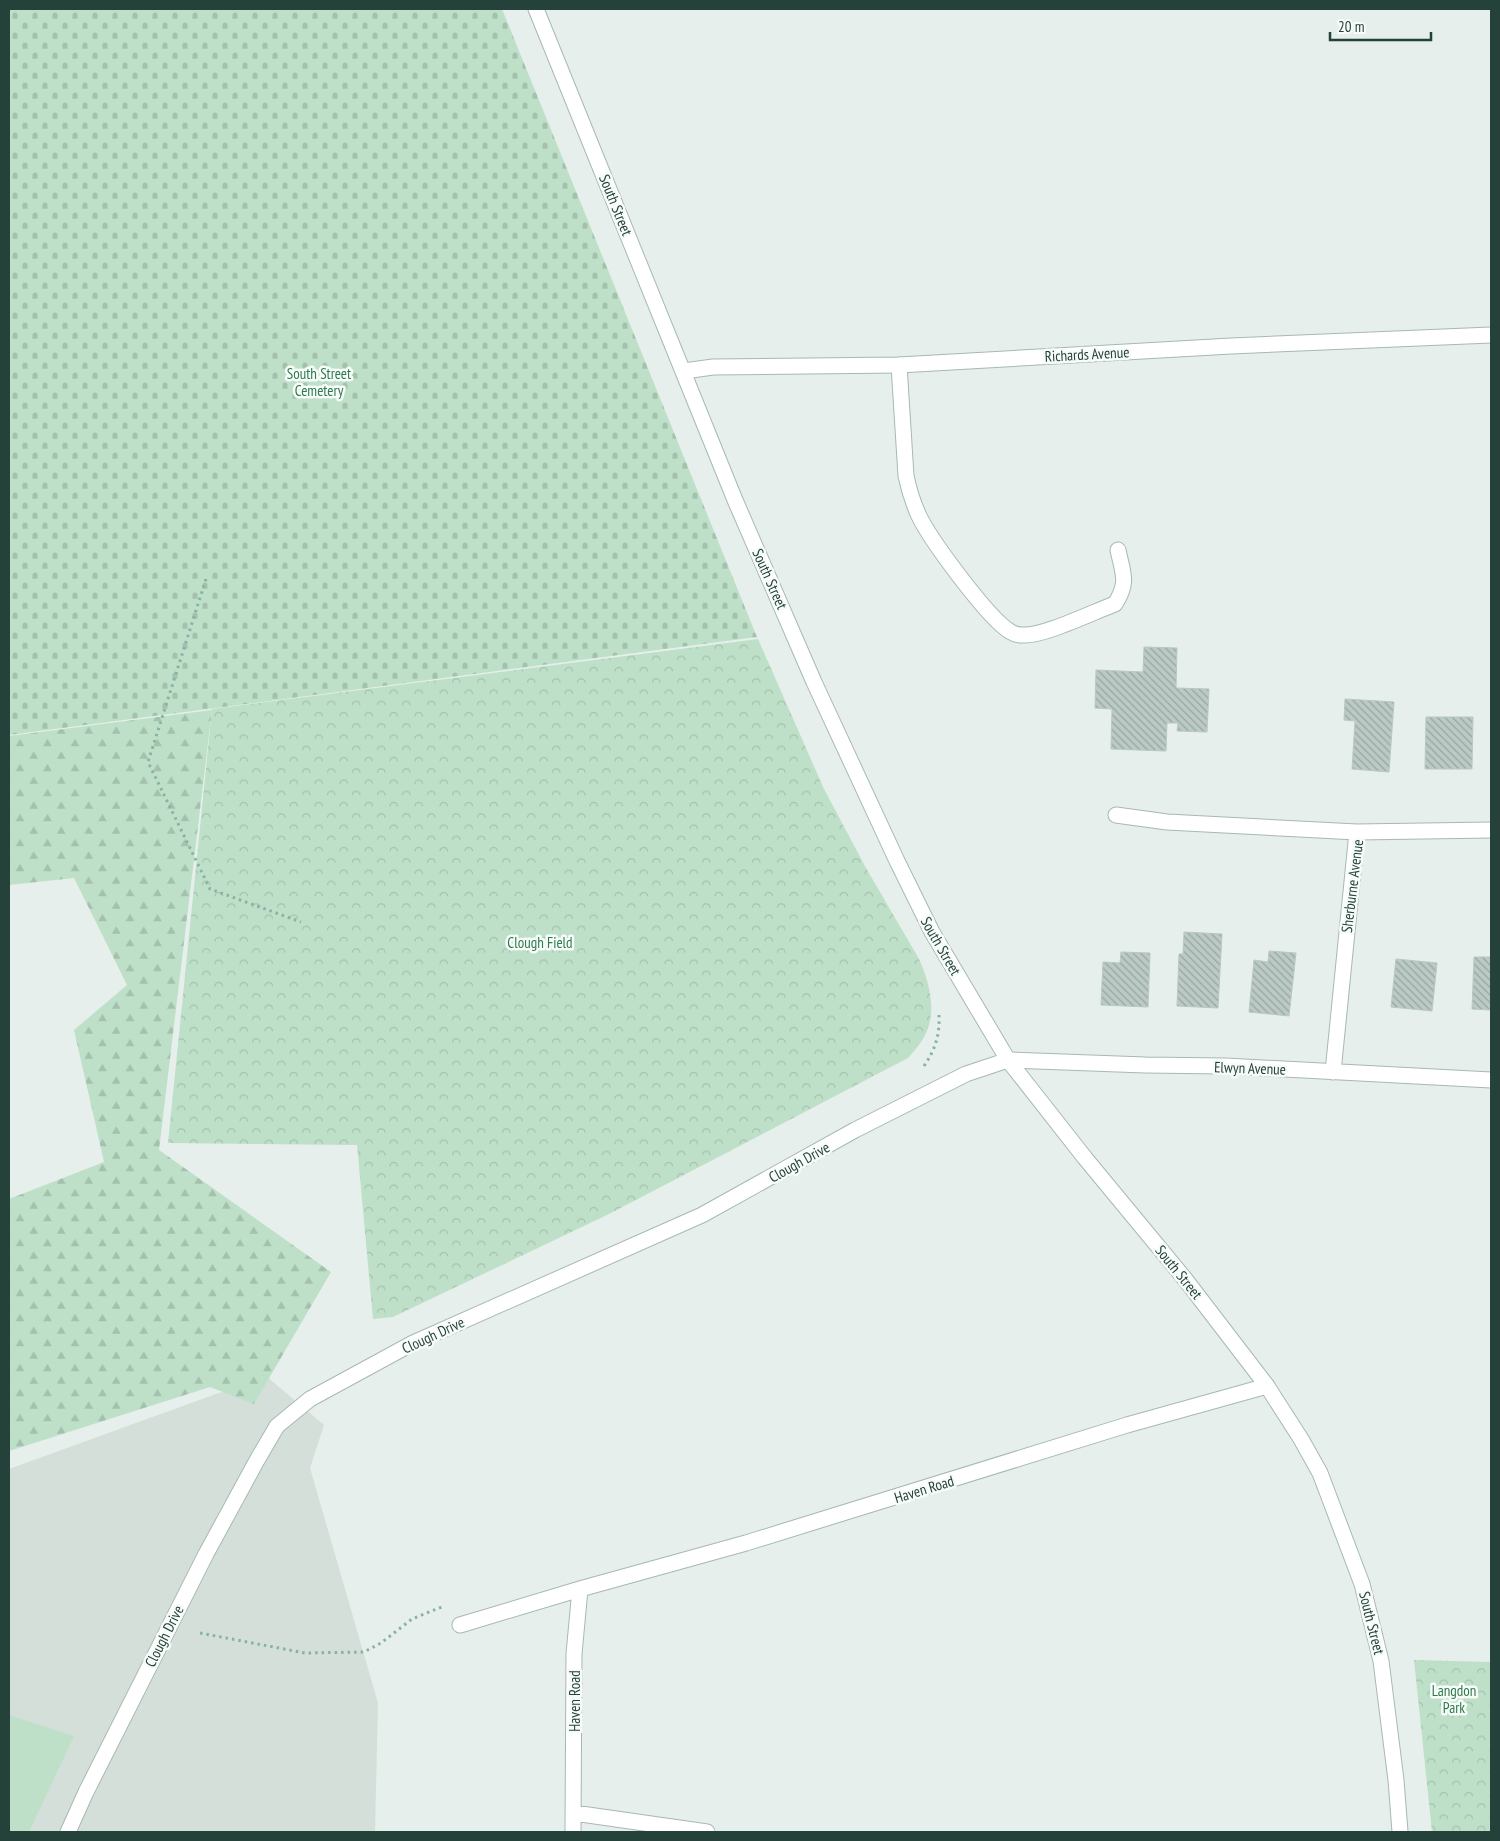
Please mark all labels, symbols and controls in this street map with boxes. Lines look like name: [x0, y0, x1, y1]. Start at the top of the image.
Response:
scale bar: [1330, 10, 1431, 42]
text: 20 m: [1338, 17, 1364, 36]
street label: South Street: [595, 172, 637, 238]
street label: Richards Avenue: [1044, 342, 1130, 366]
park label: South Street Cemetery: [287, 364, 351, 400]
street label: South Street: [748, 546, 792, 612]
street label: Sherburne Avenue: [1337, 838, 1367, 934]
street label: South Street: [917, 913, 965, 979]
park label: Clough Field: [507, 933, 573, 952]
street label: Elwyn Avenue: [1214, 1057, 1286, 1079]
street label: Clough Drive: [765, 1137, 833, 1187]
street label: South Street: [1151, 1241, 1207, 1303]
street label: Clough Drive: [399, 1312, 467, 1358]
street label: Haven Road: [892, 1471, 956, 1507]
street label: South Street: [1355, 1589, 1389, 1657]
street label: Clough Drive: [140, 1602, 188, 1670]
street label: Haven Road: [565, 1670, 584, 1732]
park label: Langdon Park: [1432, 1681, 1476, 1717]

